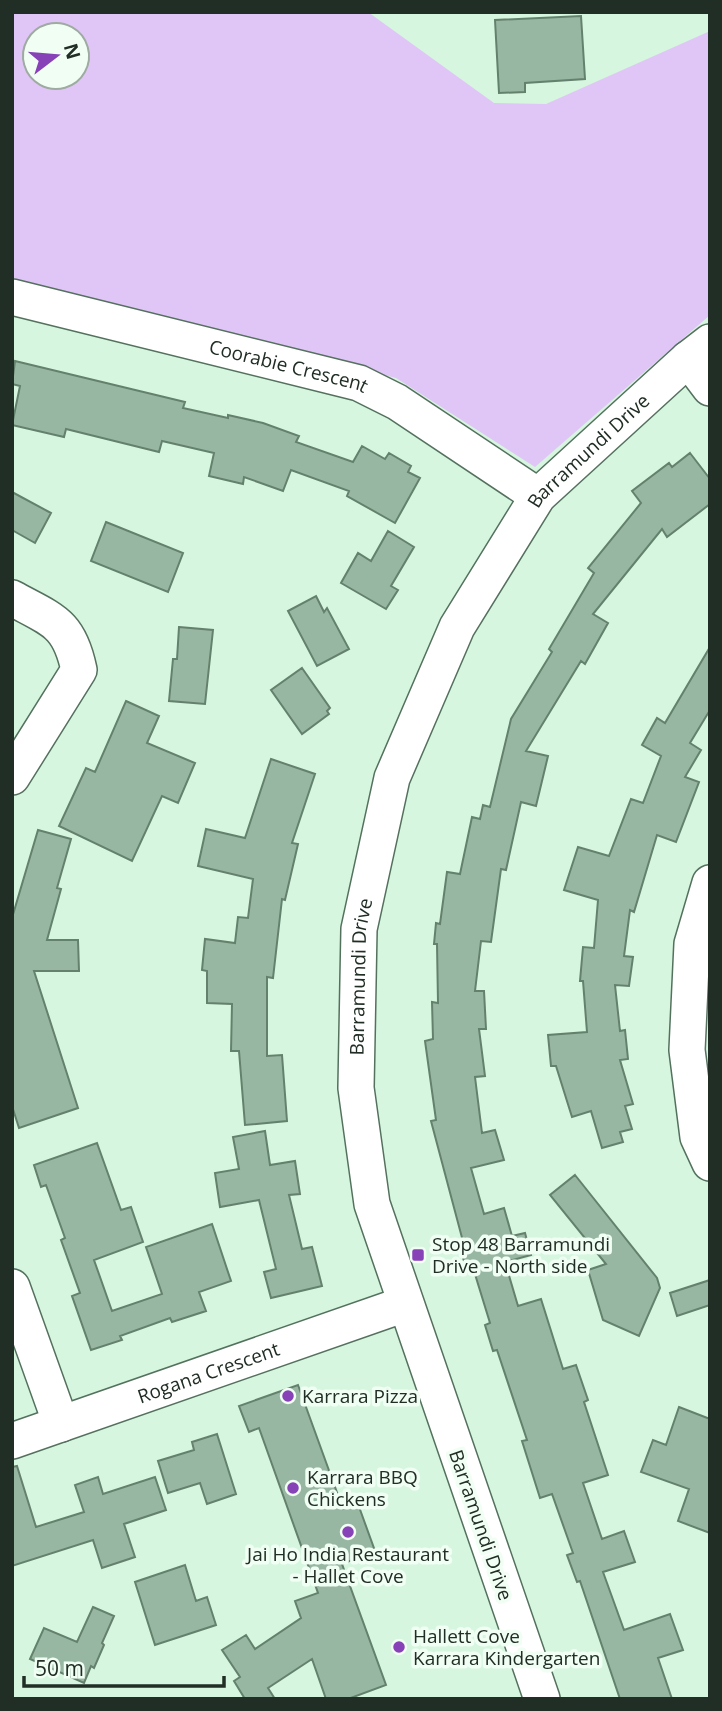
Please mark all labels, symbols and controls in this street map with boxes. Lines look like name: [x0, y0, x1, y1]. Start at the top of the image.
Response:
north arrow: [21, 21, 91, 91]
text: N: [58, 40, 87, 62]
street label: Coorabie Crescent: [206, 333, 373, 399]
street label: Barramundi Drive: [521, 388, 655, 512]
street label: Barramundi Drive: [344, 896, 378, 1056]
place label: Stop 48 Barramundi Drive - North side: [432, 1231, 610, 1279]
marker: Stop 48 Barramundi Drive - North side: [410, 1247, 426, 1263]
street label: Rogana Crescent: [134, 1336, 283, 1409]
place label: Karrara Pizza: [302, 1383, 418, 1409]
marker: Karrara Pizza: [280, 1388, 296, 1404]
street label: Barramundi Drive: [443, 1446, 519, 1604]
place label: Karrara BBQ Chickens: [307, 1464, 418, 1512]
marker: Karrara BBQ Chickens: [285, 1480, 301, 1496]
marker: Jai Ho India Restaurant - Hallet Cove: [340, 1524, 356, 1540]
place label: Jai Ho India Restaurant - Hallet Cove: [245, 1541, 449, 1589]
place label: Hallett Cove Karrara Kindergarten: [413, 1623, 600, 1671]
marker: Hallett Cove Karrara Kindergarten: [391, 1639, 407, 1655]
scale bar: [24, 1644, 224, 1688]
text: 50 m: [35, 1654, 84, 1682]

